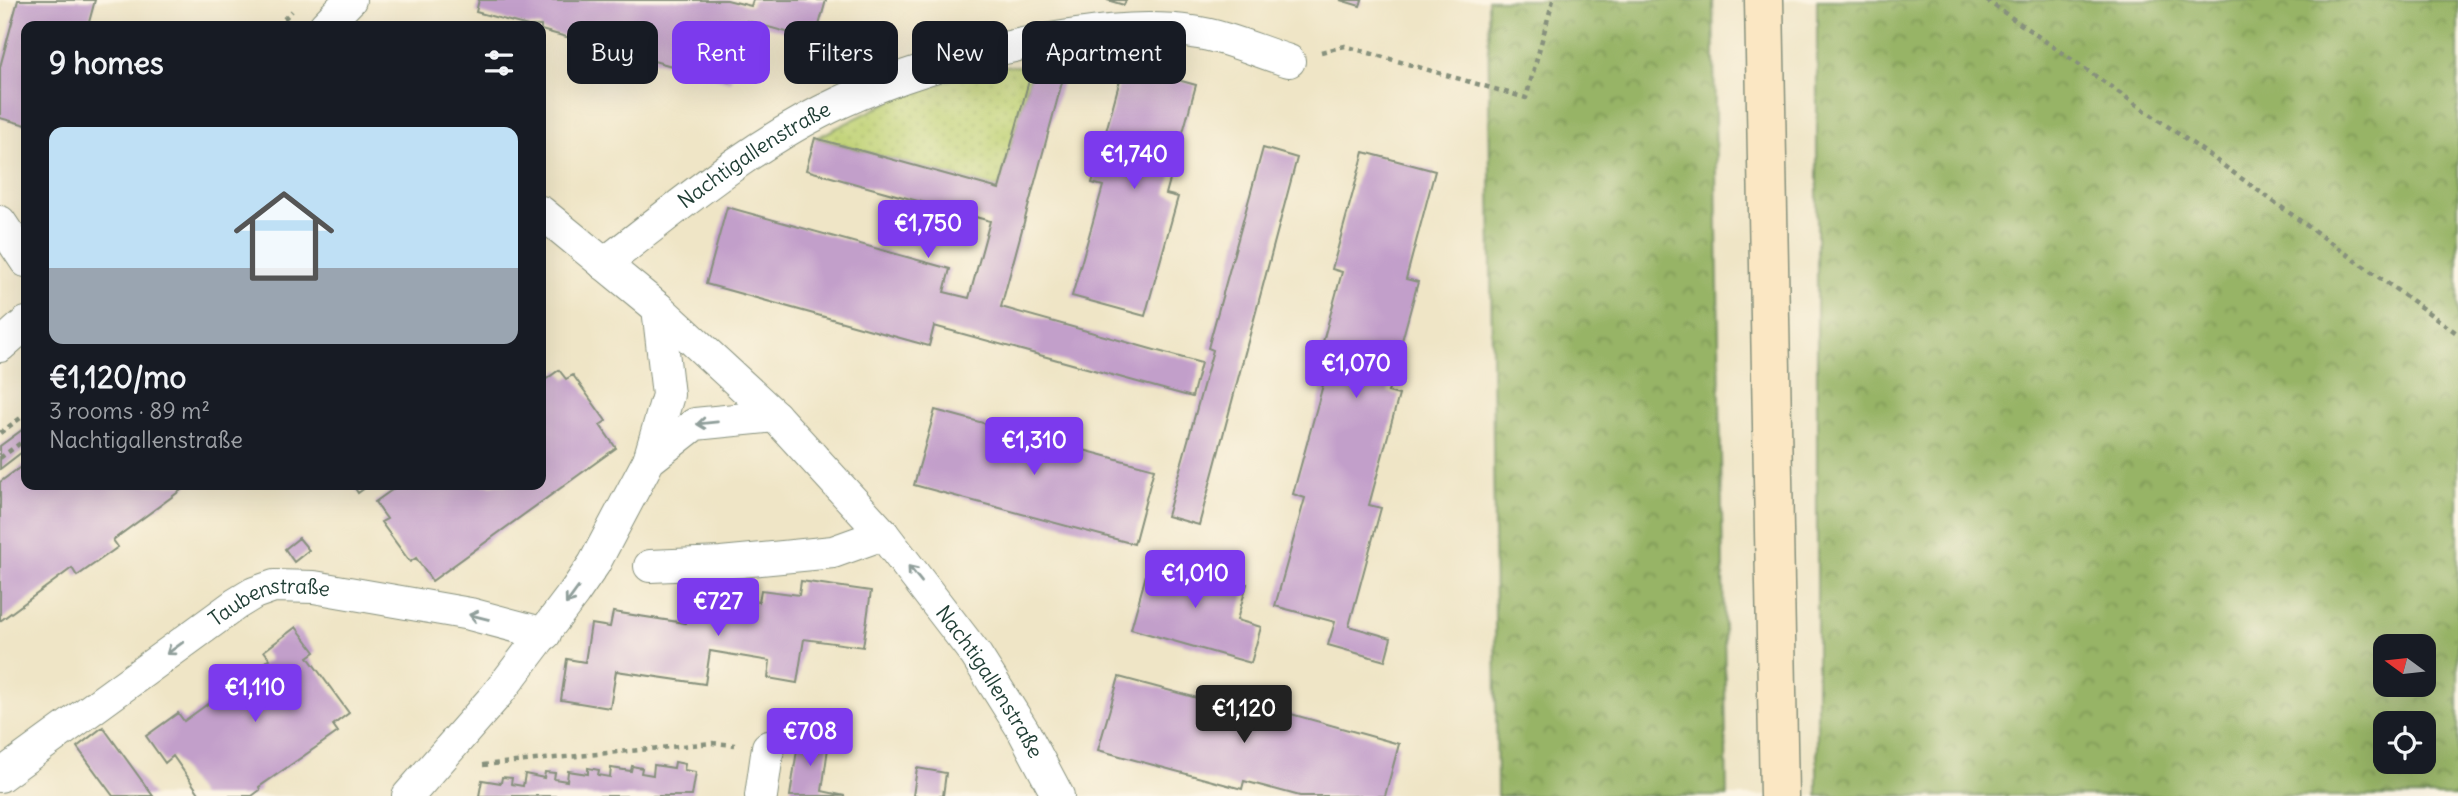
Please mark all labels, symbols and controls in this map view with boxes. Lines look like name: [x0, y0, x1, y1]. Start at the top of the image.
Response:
chip: Buy: [567, 21, 658, 84]
chip: Rent: [672, 21, 770, 84]
chip: Filters: [784, 21, 898, 84]
chip: New: [912, 21, 1008, 84]
chip: Apartment: [1022, 21, 1186, 84]
text: 9 homes: [49, 44, 164, 82]
icon: filters: [480, 44, 518, 82]
street label: Nachtigallenstraße: [672, 95, 835, 214]
pin: €1,740: [1077, 132, 1191, 191]
text: €1,740: [1100, 139, 1168, 168]
icon: home: [221, 173, 347, 299]
pin: €1,750: [871, 201, 985, 260]
text: €1,750: [894, 208, 962, 237]
pin: €1,070: [1299, 340, 1413, 400]
text: €1,070: [1321, 348, 1391, 377]
text: €1,120/mo: [49, 358, 186, 396]
text: 3 rooms · 89 m²: [49, 396, 210, 425]
one-way arrow: [696, 417, 719, 430]
pin: €1,310: [977, 418, 1091, 477]
text: Nachtigallenstraße: [49, 425, 243, 454]
text: €1,310: [1001, 425, 1067, 454]
pin: €1,010: [1138, 550, 1252, 610]
text: €1,010: [1161, 558, 1229, 587]
one-way arrow: [908, 566, 923, 584]
street label: Taubenstraße: [203, 572, 332, 632]
pin: €727: [677, 578, 759, 638]
one-way arrow: [565, 586, 579, 605]
text: €727: [693, 586, 743, 615]
street label: Nachtigallenstraße: [930, 600, 1049, 762]
one-way arrow: [468, 610, 490, 623]
north arrow: [2373, 634, 2436, 696]
map controls: [2373, 634, 2436, 774]
one-way arrow: [166, 641, 185, 656]
pin: €1,110: [198, 664, 312, 724]
text: €1,110: [225, 672, 285, 701]
pin: €1,120: [1187, 686, 1301, 745]
text: €1,120: [1212, 693, 1276, 722]
pin: €708: [769, 708, 851, 768]
button: locate: [2373, 711, 2436, 774]
text: €708: [783, 716, 837, 745]

